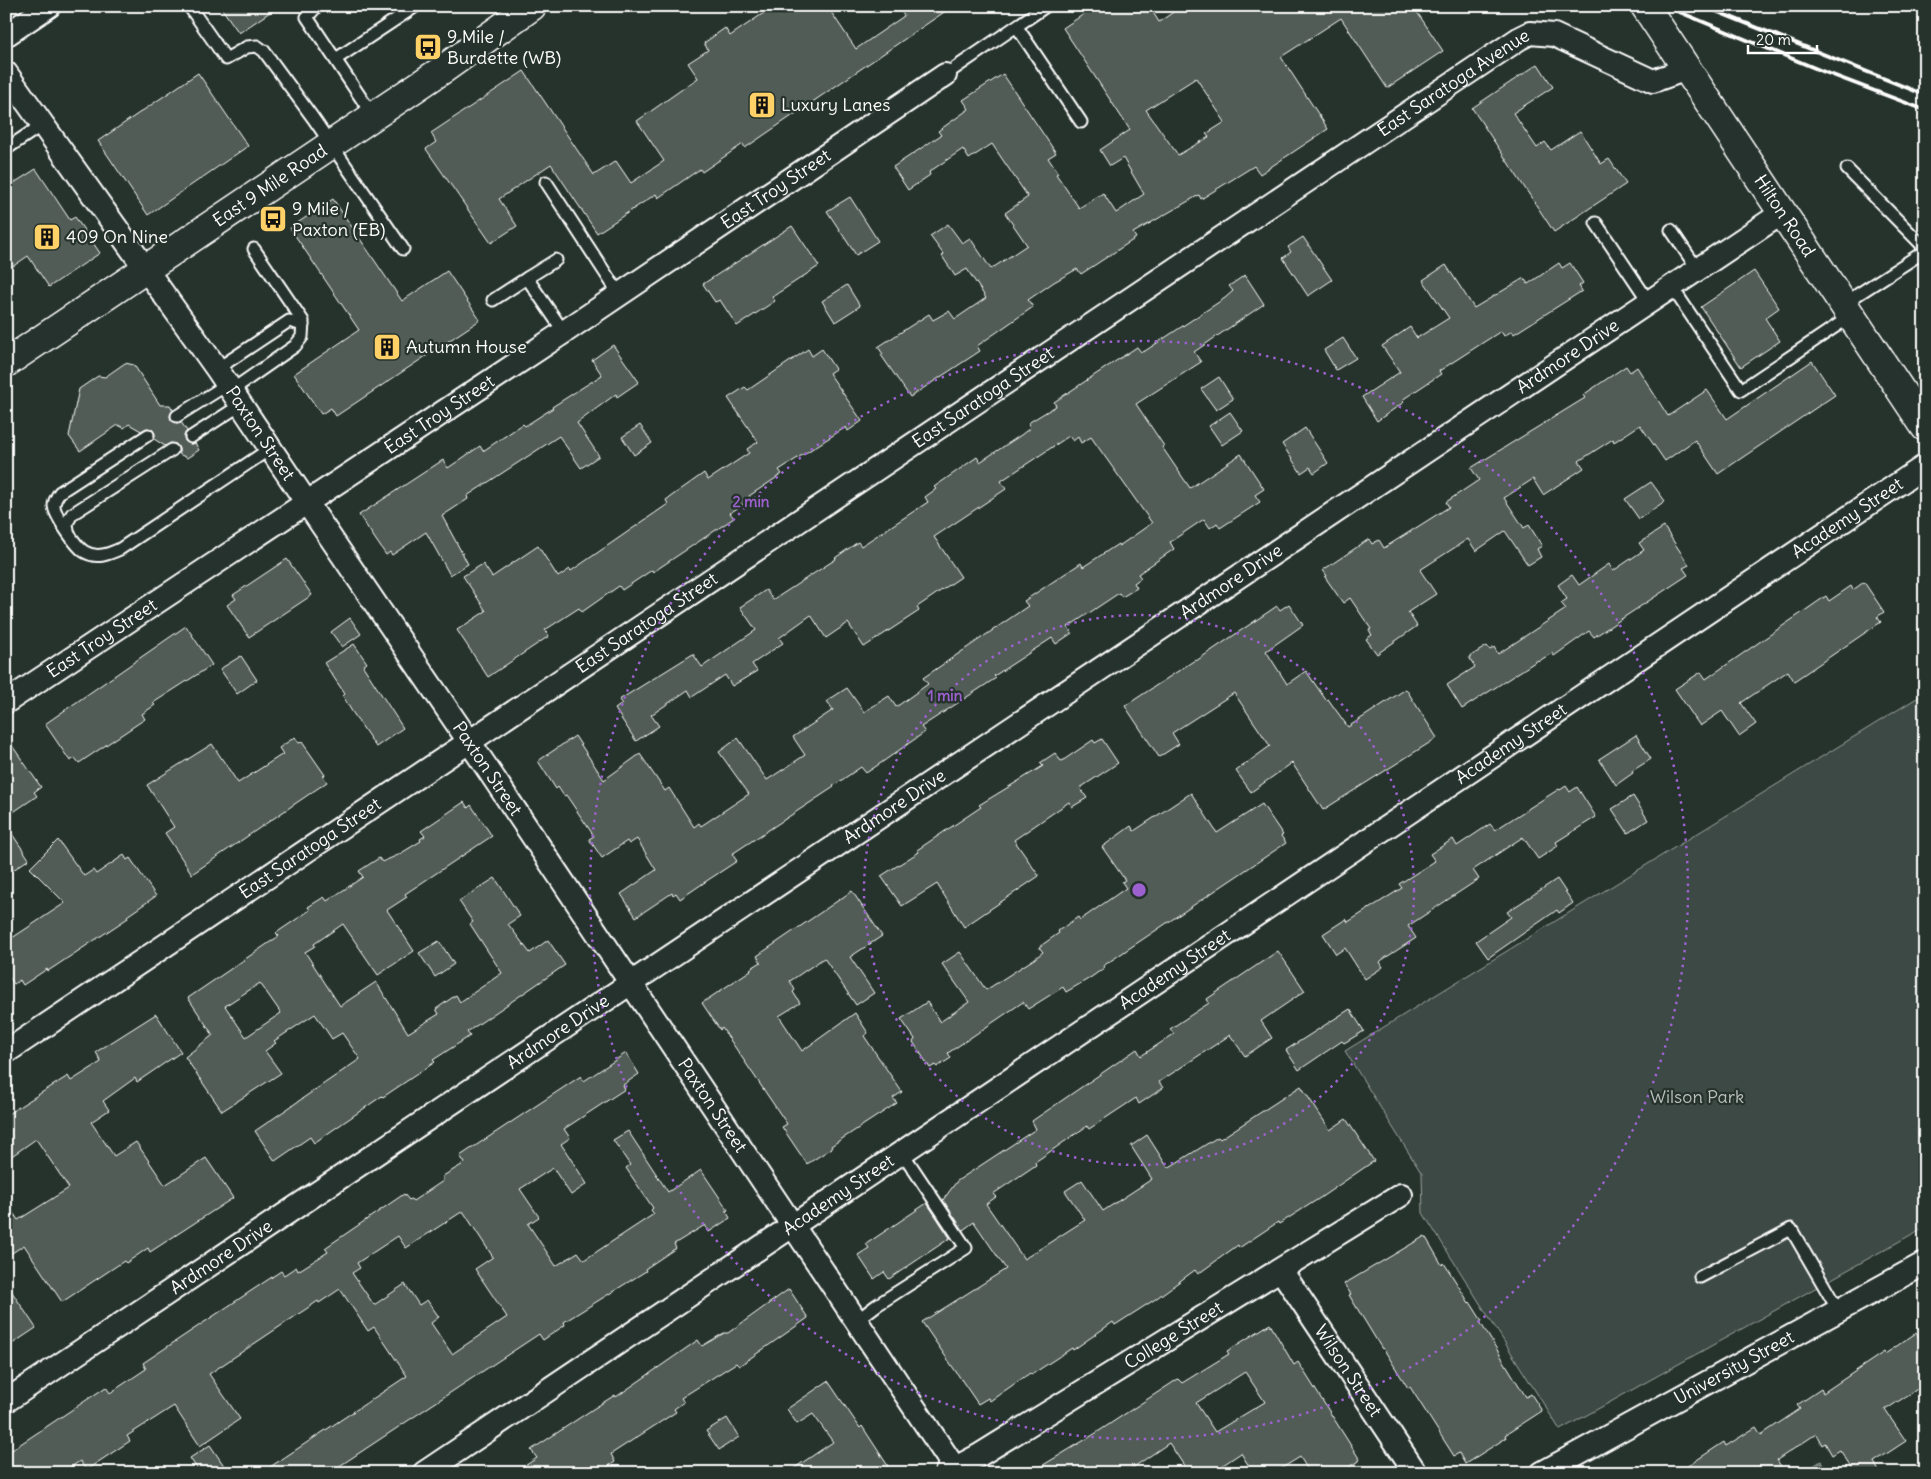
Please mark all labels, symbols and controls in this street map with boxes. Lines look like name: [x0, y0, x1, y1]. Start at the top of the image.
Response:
scale bar: [1748, 22, 1817, 54]
street label: East Saratoga Avenue: [1373, 23, 1533, 141]
place label: 9 Mile / Burdette (WB): [447, 25, 561, 69]
text: 20 m: [1756, 30, 1791, 49]
bus stop icon: 9 Mile / Burdette (WB): [413, 32, 443, 62]
building icon: Luxury Lanes: [747, 90, 777, 120]
place label: Luxury Lanes: [781, 93, 891, 116]
street label: East 9 Mile Road: [208, 138, 331, 232]
street label: East Troy Street: [716, 144, 835, 234]
street label: Hilton Road: [1749, 170, 1821, 261]
place label: 9 Mile / Paxton (EB): [292, 197, 385, 241]
bus stop icon: 9 Mile / Paxton (EB): [258, 204, 288, 234]
building icon: 409 On Nine: [32, 222, 62, 252]
place label: 409 On Nine: [66, 225, 168, 248]
street label: Ardmore Drive: [1512, 313, 1623, 398]
building icon: Autumn House: [372, 332, 402, 362]
place label: Autumn House: [406, 335, 527, 358]
street label: East Saratoga Street: [908, 341, 1058, 453]
street label: East Troy Street: [380, 369, 499, 459]
street label: Paxton Street: [221, 382, 300, 485]
street label: Academy Street: [1787, 472, 1907, 563]
text: 2 min: [733, 492, 770, 511]
street label: Ardmore Drive: [1175, 539, 1287, 624]
street label: East Saratoga Street: [571, 567, 722, 678]
street label: East Troy Street: [42, 593, 161, 683]
text: 1 min: [928, 686, 963, 705]
street label: Academy Street: [1451, 698, 1571, 789]
street label: Paxton Street: [448, 717, 528, 820]
street label: Ardmore Drive: [839, 764, 950, 849]
street label: East Saratoga Street: [235, 792, 385, 904]
centre of rings: [1130, 881, 1148, 899]
street label: Academy Street: [1114, 923, 1235, 1015]
street label: Ardmore Drive: [502, 989, 613, 1074]
street label: Paxton Street: [673, 1054, 753, 1157]
park label: Wilson Park: [1650, 1085, 1744, 1108]
street label: Academy Street: [778, 1149, 898, 1240]
street label: Ardmore Drive: [165, 1214, 277, 1299]
street label: College Street: [1120, 1296, 1227, 1374]
street label: Wilson Street: [1310, 1320, 1387, 1421]
street label: University Street: [1670, 1325, 1798, 1409]

